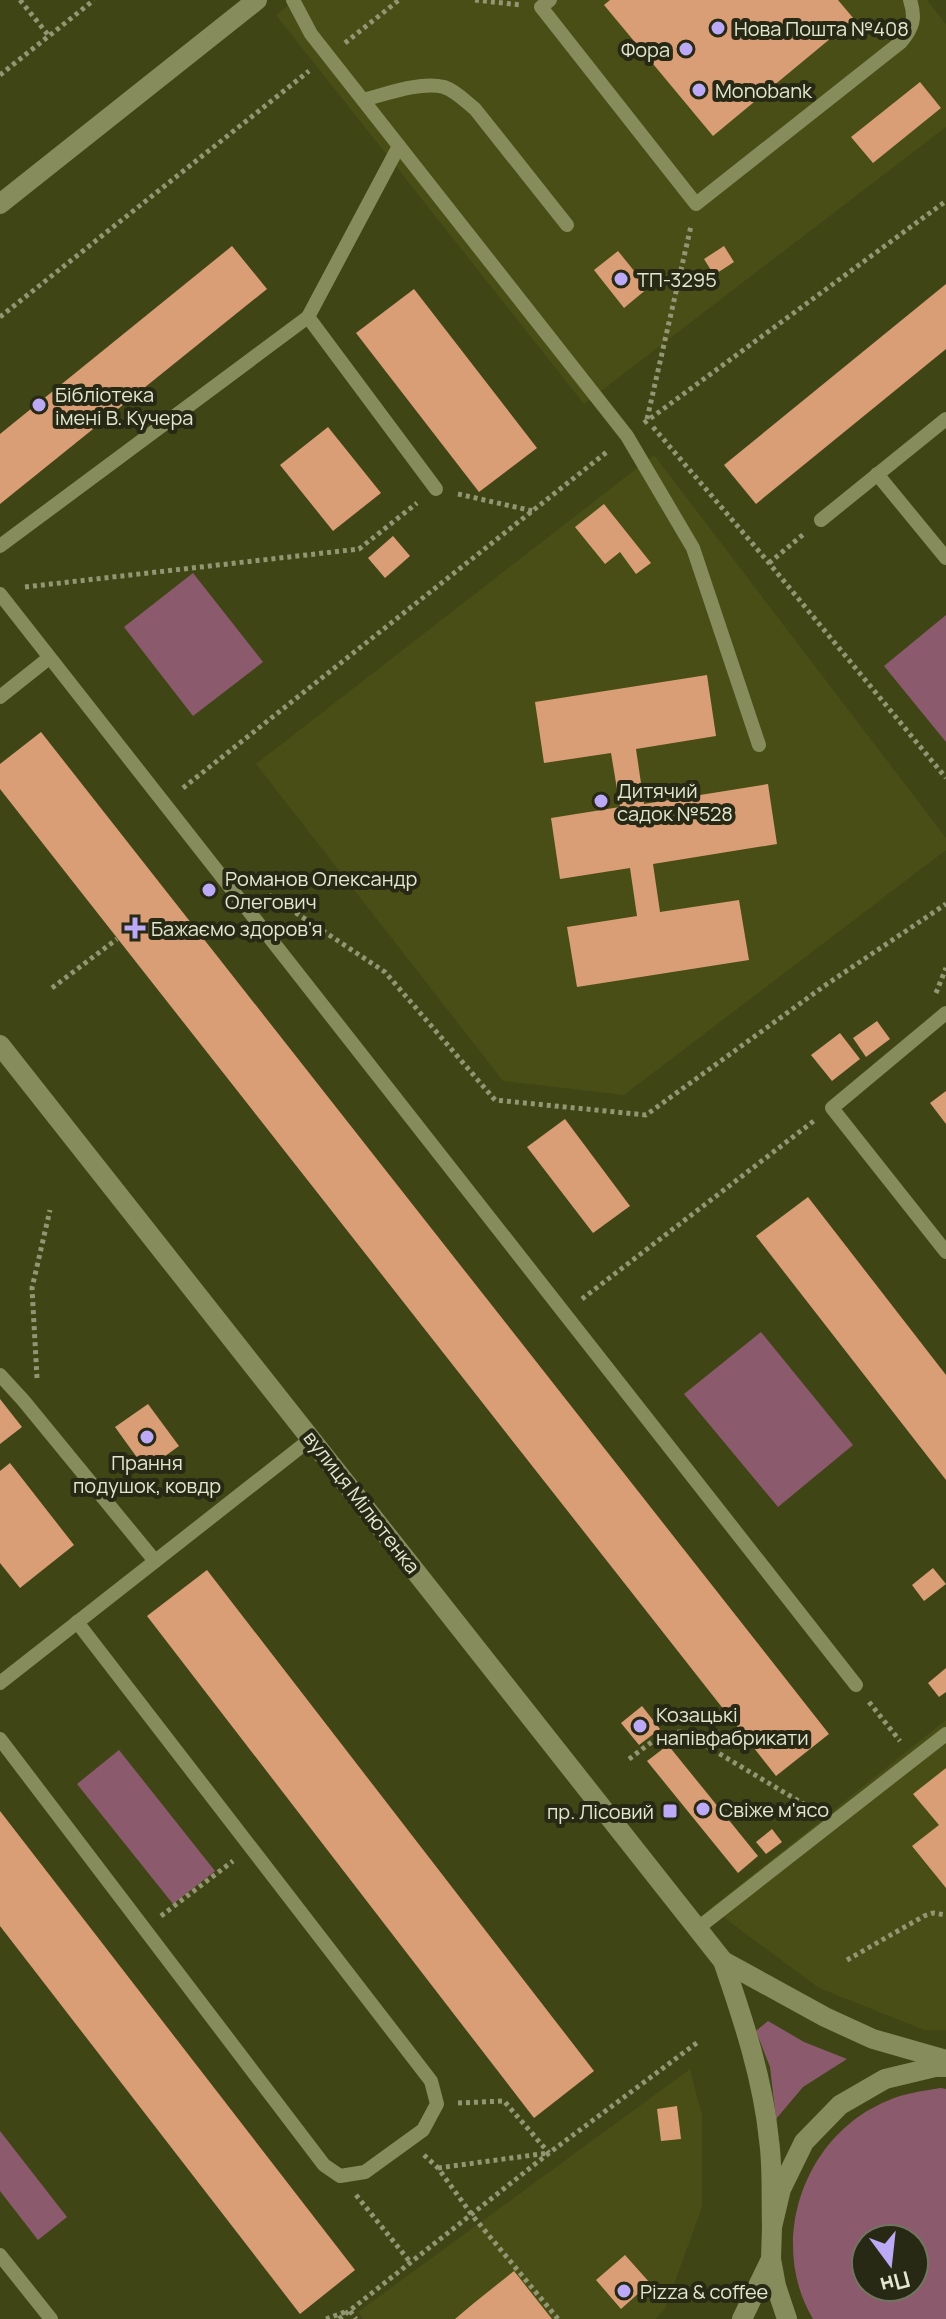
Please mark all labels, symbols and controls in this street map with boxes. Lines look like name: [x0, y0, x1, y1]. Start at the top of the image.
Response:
place label: Нова Пошта №408: [734, 15, 909, 42]
marker: Нова Пошта №408: [709, 19, 727, 37]
place label: Фора: [621, 36, 670, 63]
marker: Фора: [677, 40, 695, 58]
place label: Monobank: [715, 77, 813, 104]
marker: Monobank: [690, 81, 708, 99]
place label: ТП-3295: [637, 266, 717, 293]
marker: ТП-3295: [612, 270, 630, 288]
place label: Бібліотека імені В. Кучера: [55, 381, 193, 431]
marker: Бібліотека імені В. Кучера: [30, 396, 48, 414]
place label: Дитячий садок №528: [617, 777, 733, 827]
marker: Дитячий садок №528: [592, 792, 610, 810]
place label: Романов Олександр Олегович: [225, 865, 418, 915]
marker: Романов Олександр Олегович: [200, 881, 218, 899]
place label: Бажаємо здоров'я: [151, 915, 323, 942]
marker: Бажаємо здоров'я: [126, 919, 144, 937]
street label: вулиця Мілютенка: [298, 1425, 426, 1579]
marker: Прання подушок, ковдр: [138, 1428, 156, 1446]
place label: Прання подушок, ковдр: [73, 1449, 221, 1499]
place label: Козацькі напівфабрикати: [656, 1701, 809, 1751]
marker: Козацькі напівфабрикати: [631, 1717, 649, 1735]
place label: Свіже м'ясо: [719, 1796, 829, 1823]
place label: пр. Лісовий: [547, 1798, 654, 1825]
marker: Свіже м'ясо: [694, 1800, 712, 1818]
marker: пр. Лісовий: [661, 1802, 679, 1820]
north arrow: [850, 2223, 930, 2303]
text: Пн: [877, 2264, 913, 2301]
place label: Pizza & coffee: [640, 2278, 768, 2305]
marker: Pizza & coffee: [615, 2282, 633, 2300]

